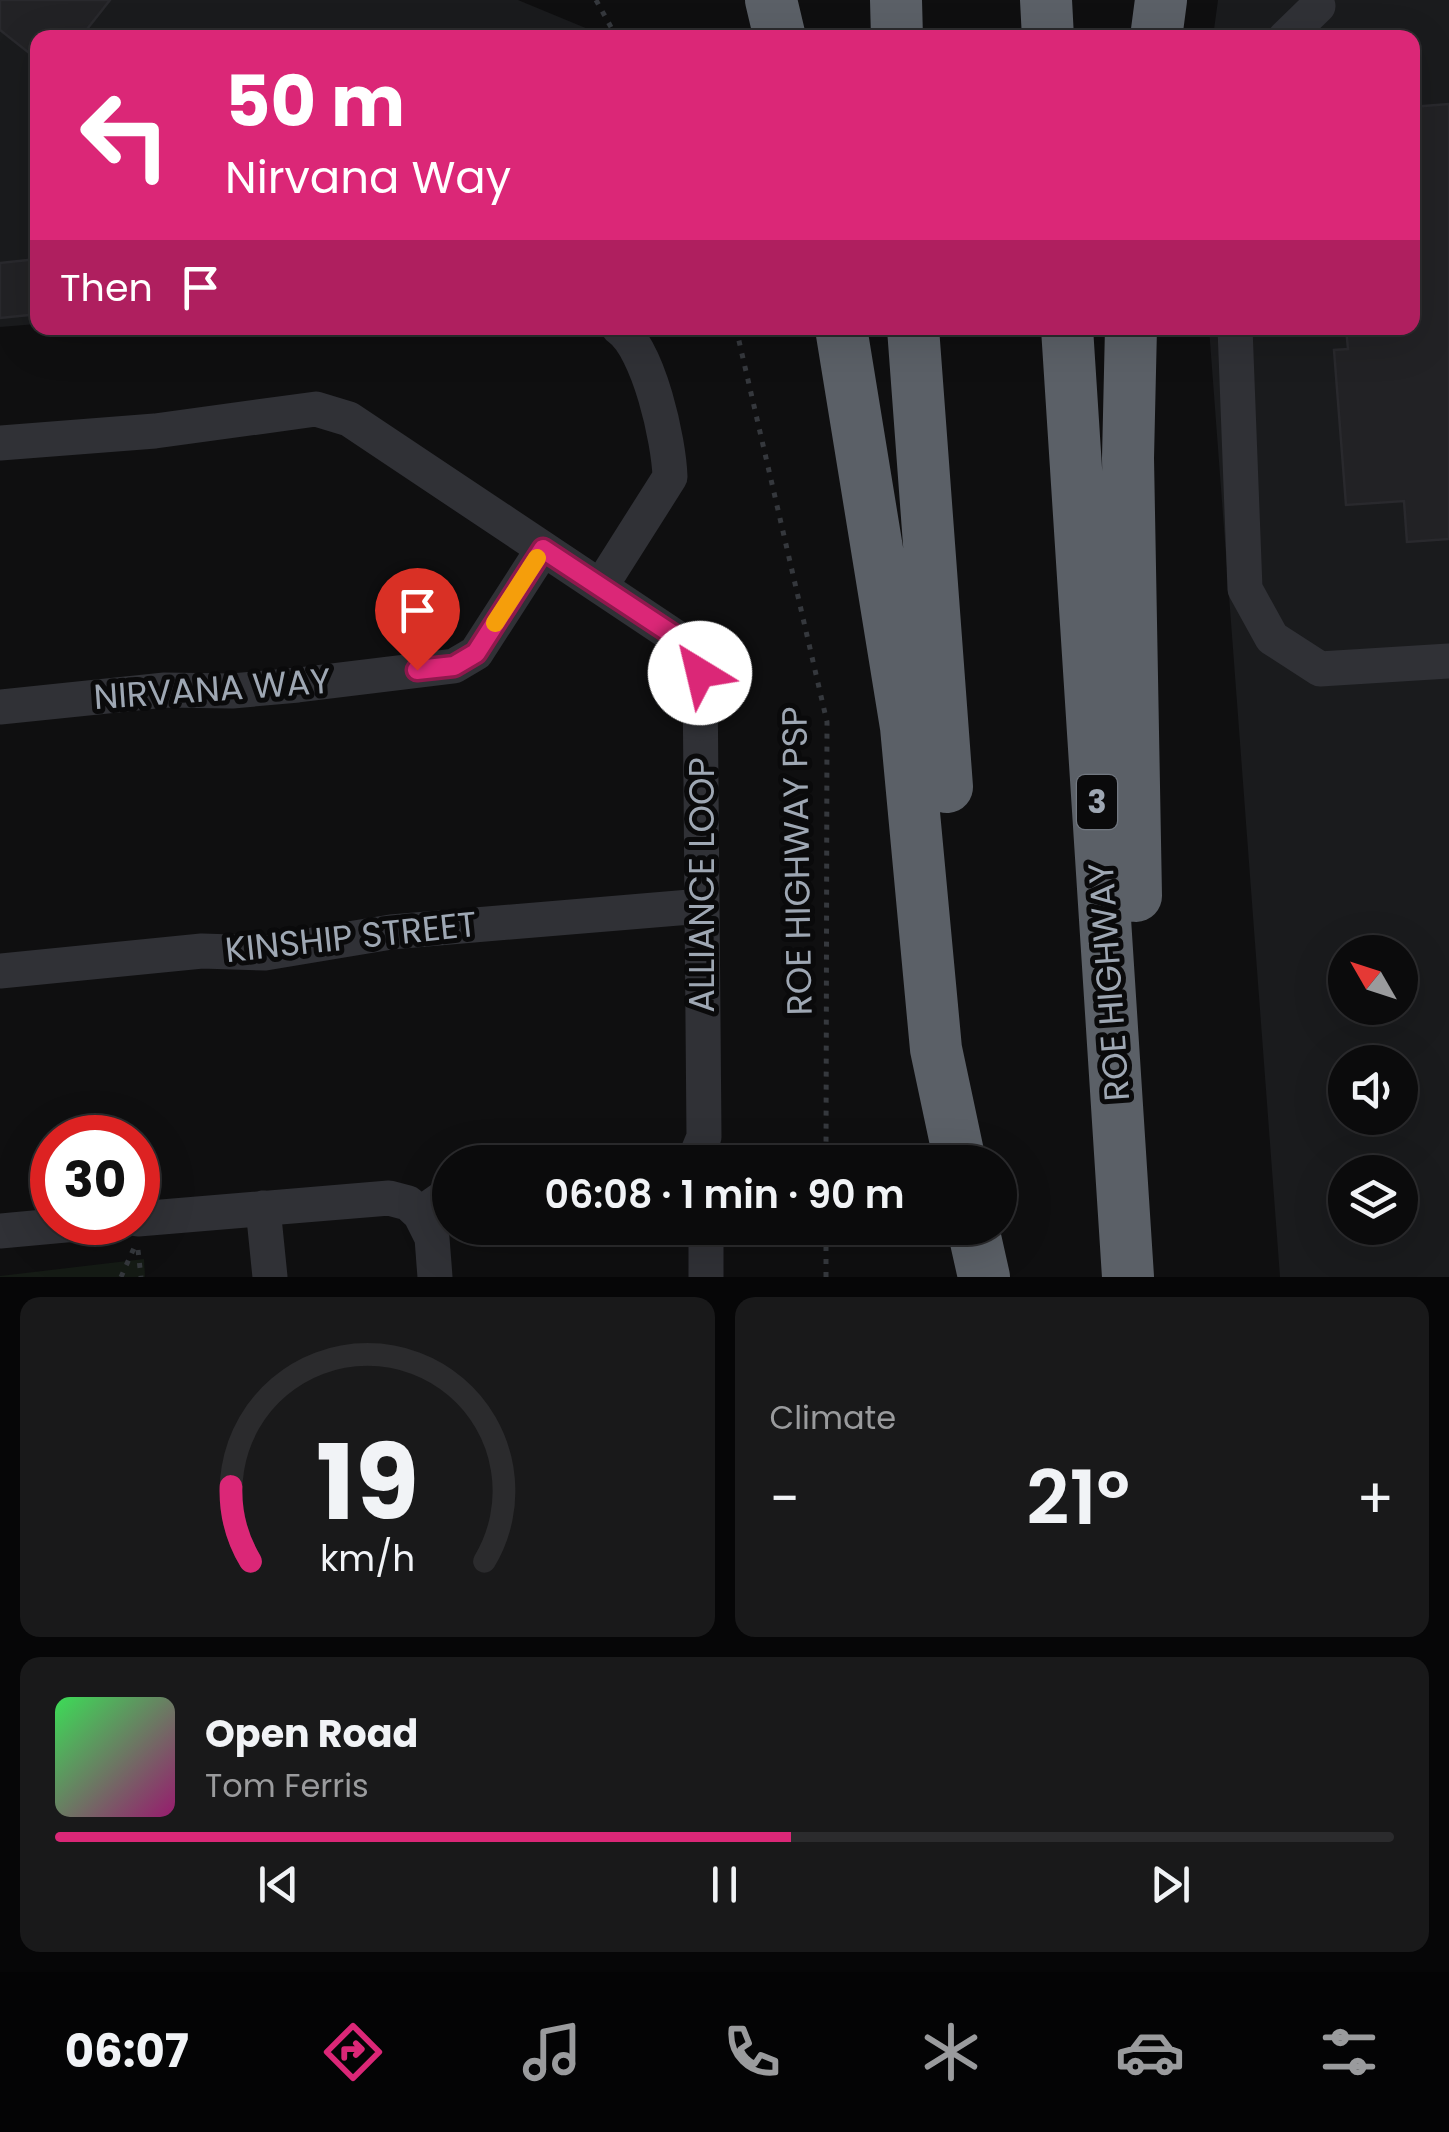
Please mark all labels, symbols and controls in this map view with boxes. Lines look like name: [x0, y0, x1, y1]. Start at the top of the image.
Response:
text: 50 m: [225, 52, 405, 151]
icon: left: [60, 70, 190, 200]
text: Nirvana Way: [225, 146, 511, 209]
icon: arrive: [173, 260, 228, 315]
text: Then: [60, 261, 153, 314]
pin: [375, 568, 460, 671]
icon: arrive: [390, 583, 445, 638]
position arrow: [648, 621, 752, 725]
street label: NIRVANA WAY: [92, 656, 332, 721]
street label: ROE HIGHWAY PSP: [769, 706, 824, 1016]
street label: ALLIANCE LOOP: [677, 757, 726, 1013]
road number: 3: [1077, 775, 1117, 829]
street label: ROE HIGHWAY: [1076, 861, 1141, 1103]
street label: KINSHIP STREET: [223, 899, 479, 974]
north arrow: [1328, 935, 1418, 1025]
map controls: [1328, 935, 1418, 1245]
button: sound: [1328, 1045, 1418, 1135]
speed limit sign: 30: [30, 1115, 160, 1245]
button: layers: [1328, 1155, 1418, 1245]
text: 06:08 · 1 min · 90 m: [544, 1168, 905, 1221]
text: Climate: [770, 1395, 896, 1440]
text: 19: [316, 1410, 419, 1555]
text: 21°: [1026, 1445, 1130, 1550]
text: −: [770, 1460, 800, 1537]
text: +: [1356, 1460, 1394, 1537]
text: km/h: [320, 1533, 415, 1584]
text: Open Road: [205, 1707, 418, 1760]
text: Tom Ferris: [205, 1763, 369, 1808]
icon: previous: [251, 1857, 306, 1912]
icon: pause: [697, 1857, 752, 1912]
icon: next: [1143, 1857, 1198, 1912]
icon: directions: [318, 2017, 388, 2087]
icon: music: [517, 2017, 587, 2087]
icon: phone: [717, 2017, 787, 2087]
icon: climate: [916, 2017, 986, 2087]
icon: car: [1115, 2017, 1185, 2087]
icon: filters: [1314, 2017, 1384, 2087]
text: 06:07: [65, 2020, 189, 2083]

